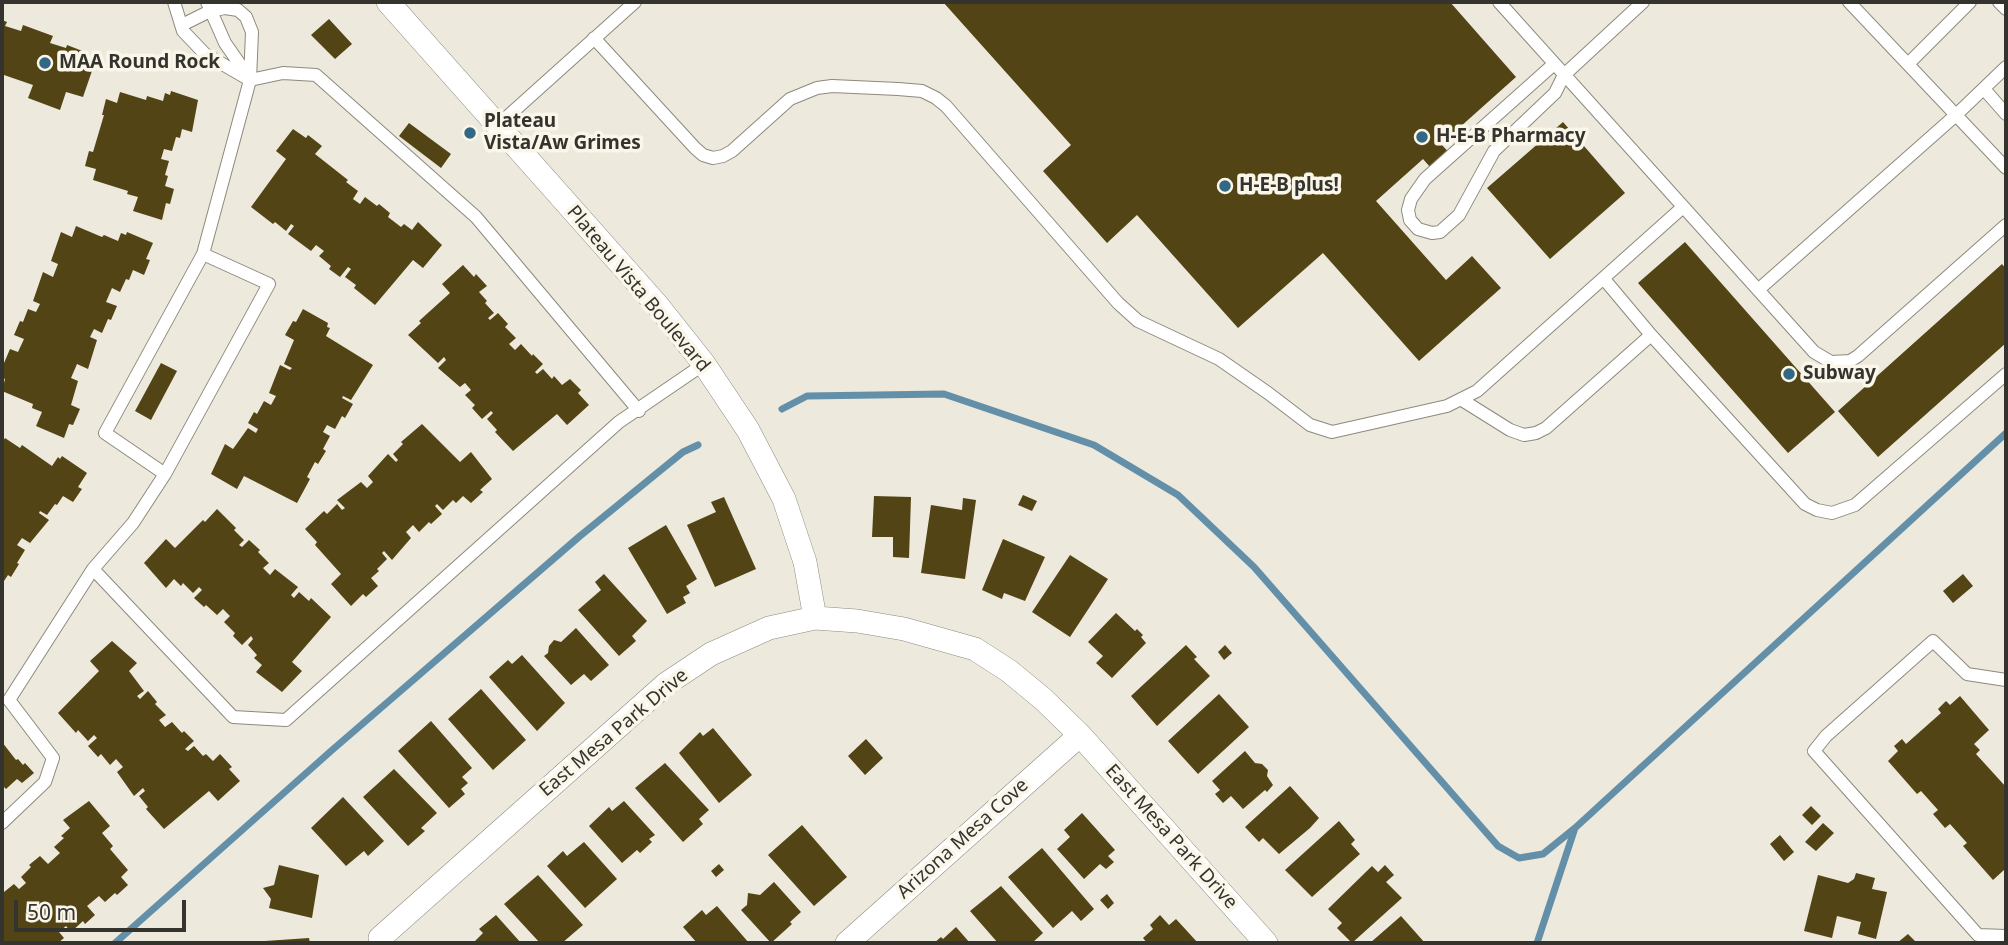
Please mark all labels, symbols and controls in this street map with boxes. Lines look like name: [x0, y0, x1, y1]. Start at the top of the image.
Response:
place label: MAA Round Rock: [59, 52, 220, 74]
marker: MAA Round Rock: [37, 55, 53, 71]
place label: Plateau Vista/Aw Grimes: [484, 111, 641, 155]
marker: Plateau Vista/Aw Grimes: [462, 125, 478, 141]
place label: H-E-B Pharmacy: [1436, 126, 1585, 148]
marker: H-E-B Pharmacy: [1414, 129, 1430, 145]
place label: H-E-B plus!: [1239, 175, 1339, 197]
marker: H-E-B plus!: [1217, 178, 1233, 194]
street label: Plateau Vista Boulevard: [562, 201, 714, 377]
place label: Subway: [1803, 363, 1876, 385]
marker: Subway: [1781, 366, 1797, 382]
street label: East Mesa Park Drive: [535, 664, 693, 802]
street label: East Mesa Park Drive: [1100, 760, 1242, 914]
street label: Arizona Mesa Cove: [893, 774, 1033, 904]
scale bar: [18, 886, 189, 930]
text: 50 m: [27, 898, 76, 926]

